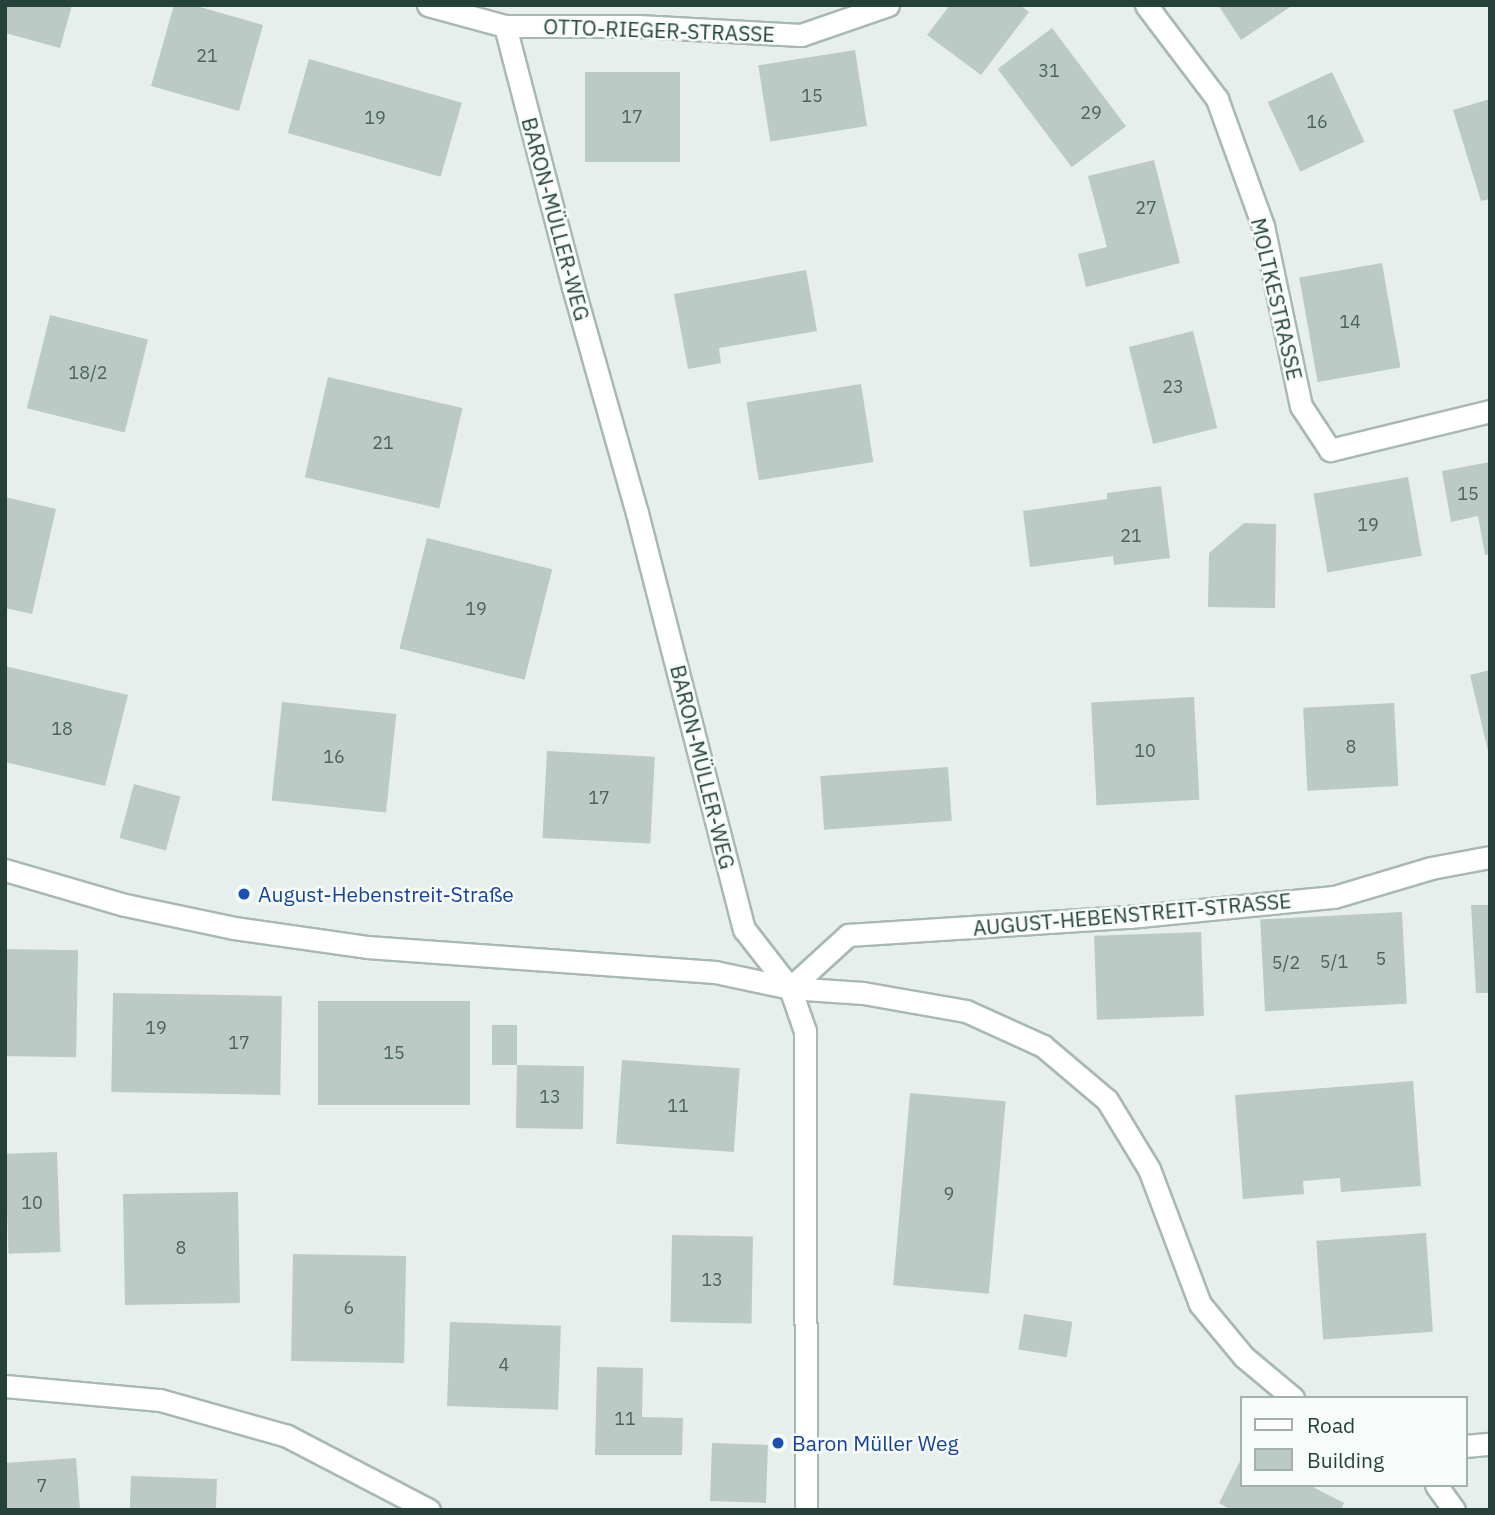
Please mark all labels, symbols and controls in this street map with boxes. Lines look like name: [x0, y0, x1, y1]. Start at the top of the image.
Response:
street label: OTTO-RIEGER-STRASSE: [543, 13, 775, 47]
house number: 21: [196, 45, 218, 67]
house number: 31: [1038, 60, 1060, 82]
house number: 15: [801, 85, 823, 107]
house number: 29: [1080, 102, 1102, 124]
house number: 17: [621, 106, 643, 128]
house number: 19: [364, 107, 386, 129]
house number: 16: [1306, 111, 1328, 133]
street label: BARON-MÜLLER-WEG: [517, 114, 595, 324]
house number: 27: [1135, 197, 1157, 219]
street label: MOLTKESTRASSE: [1246, 215, 1308, 383]
house number: 14: [1339, 311, 1361, 333]
house number: 18/2: [68, 362, 108, 384]
house number: 23: [1162, 376, 1184, 398]
house number: 21: [372, 432, 394, 454]
house number: 15: [1457, 483, 1479, 505]
house number: 19: [1357, 514, 1379, 536]
house number: 21: [1120, 525, 1142, 547]
house number: 19: [465, 598, 487, 620]
street label: BARON-MÜLLER-WEG: [665, 662, 741, 872]
house number: 18: [51, 718, 73, 740]
house number: 8: [1346, 736, 1356, 758]
house number: 10: [1134, 740, 1156, 762]
house number: 16: [323, 746, 345, 768]
house number: 17: [588, 787, 610, 809]
place label: August-Hebenstreit-Straße: [258, 881, 514, 907]
marker: August-Hebenstreit-Straße: [236, 886, 252, 902]
street label: AUGUST-HEBENSTREIT-STRASSE: [972, 888, 1292, 940]
house number: 5: [1376, 948, 1386, 970]
house number: 5/1: [1320, 951, 1348, 973]
house number: 5/2: [1272, 952, 1300, 974]
house number: 19: [145, 1017, 167, 1039]
house number: 17: [228, 1032, 250, 1054]
house number: 15: [383, 1042, 405, 1064]
house number: 13: [539, 1086, 561, 1108]
house number: 11: [667, 1095, 689, 1117]
house number: 9: [944, 1183, 954, 1205]
house number: 10: [21, 1192, 43, 1214]
house number: 8: [176, 1237, 186, 1259]
house number: 13: [701, 1269, 723, 1291]
house number: 6: [344, 1297, 354, 1319]
house number: 4: [499, 1354, 509, 1376]
legend: [1240, 1396, 1467, 1487]
house number: 11: [614, 1408, 636, 1430]
text: Road: [1307, 1411, 1355, 1439]
place label: Baron Müller Weg: [792, 1430, 959, 1456]
marker: Baron Müller Weg: [770, 1435, 786, 1451]
text: Building: [1307, 1446, 1384, 1474]
house number: 7: [37, 1475, 47, 1497]

